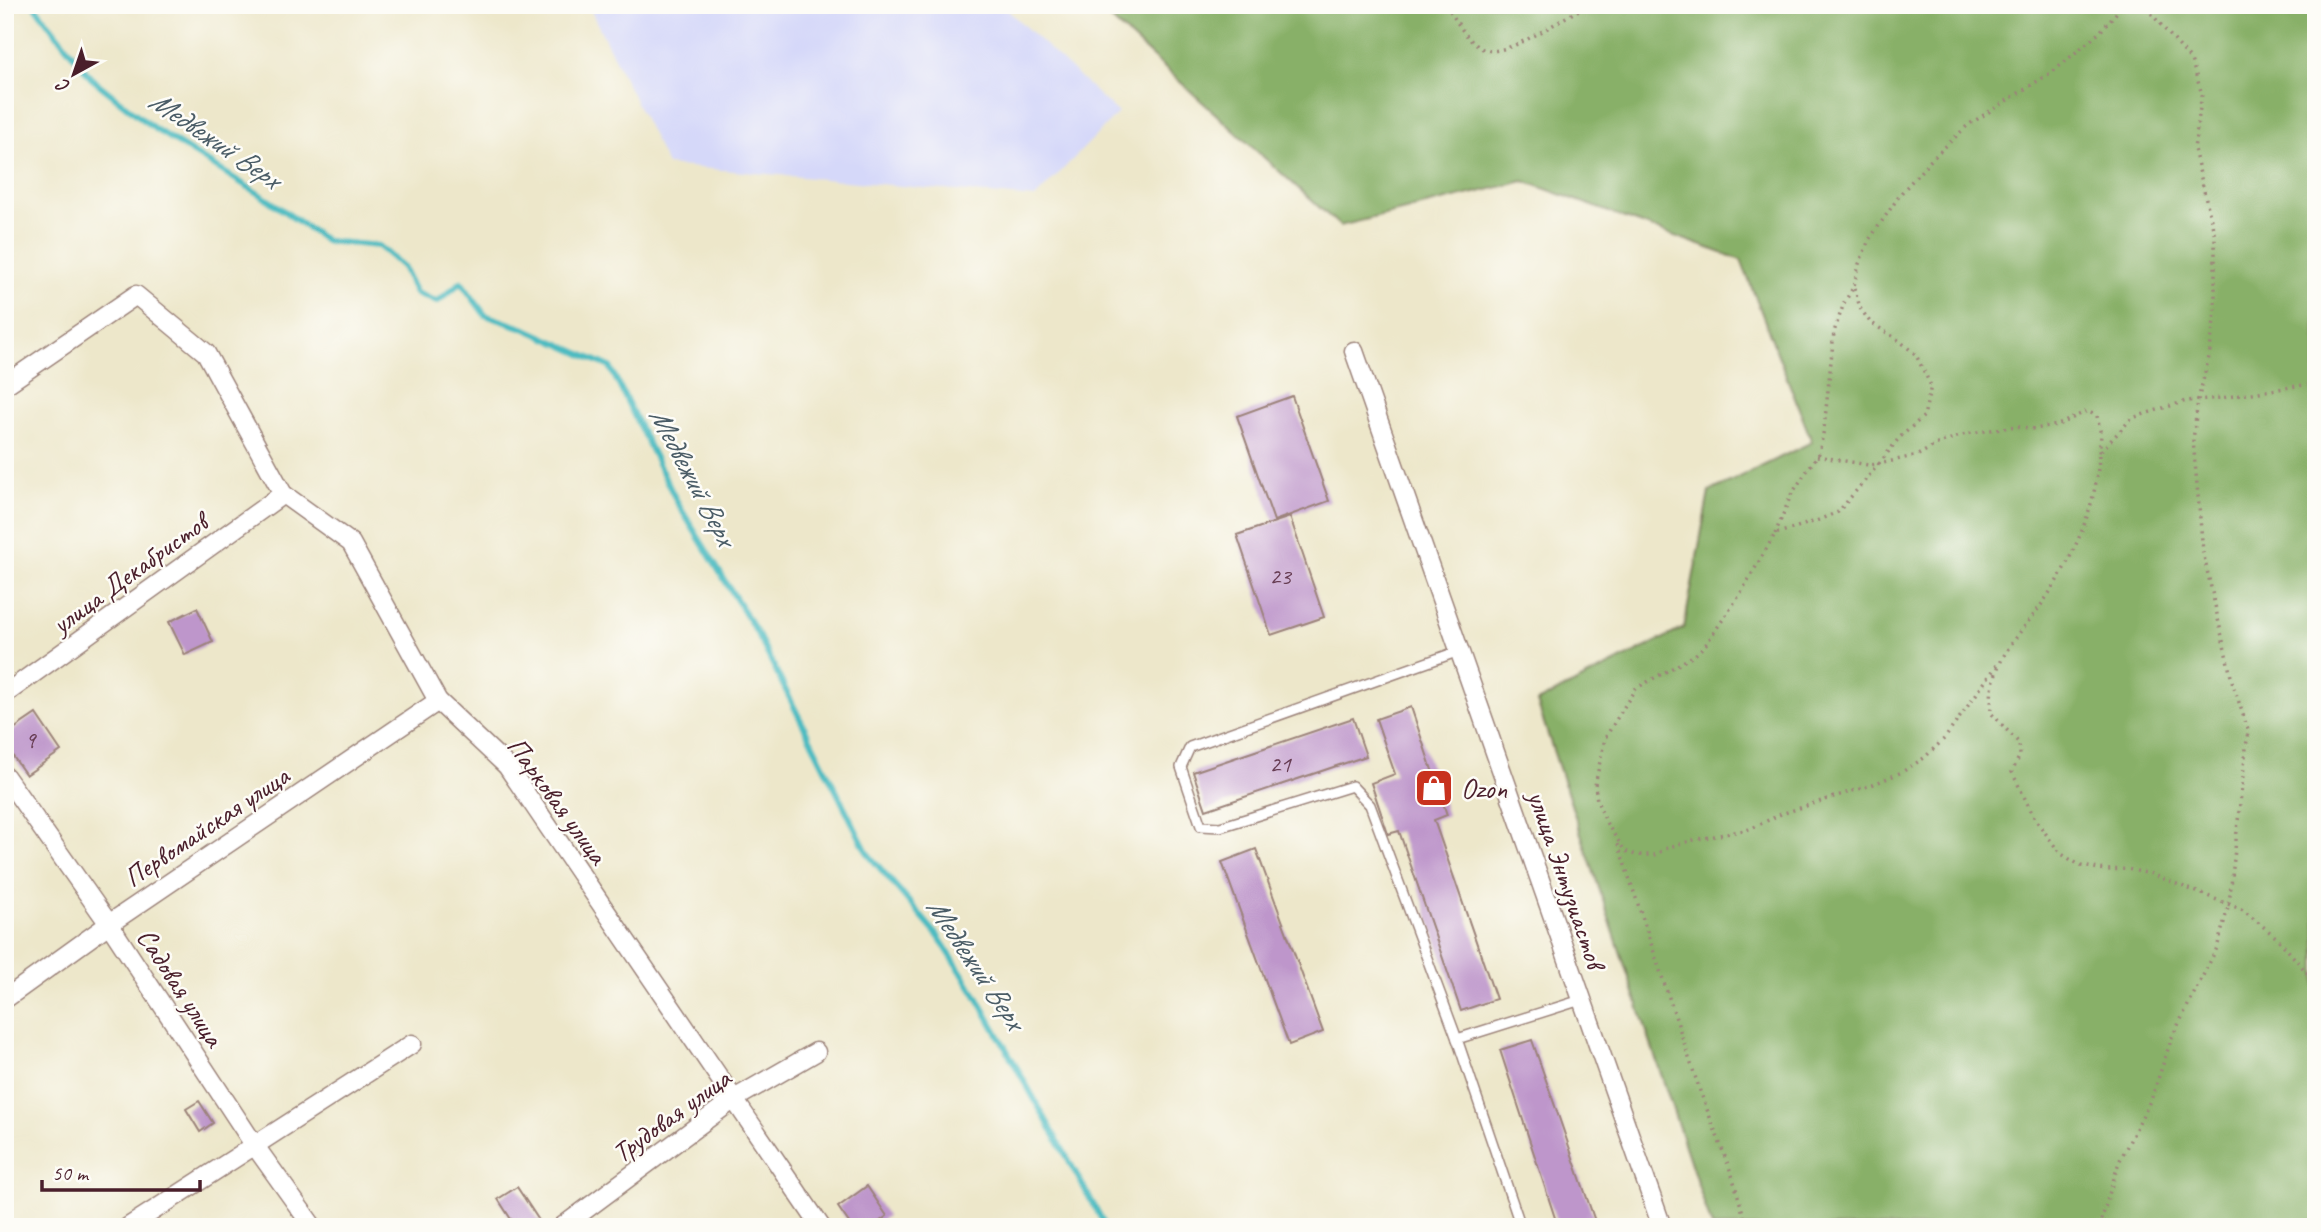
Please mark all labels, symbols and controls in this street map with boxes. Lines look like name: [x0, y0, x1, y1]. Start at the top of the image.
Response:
north arrow: [38, 38, 108, 108]
text: С: [50, 72, 75, 98]
water label: Медвежий Верх: [142, 81, 292, 199]
water label: Медвежий Верх: [641, 401, 747, 555]
street label: улица Декабристов: [43, 502, 218, 643]
house number: 23: [1269, 561, 1293, 591]
house number: 9: [25, 725, 38, 755]
street label: Парковая улица: [500, 730, 617, 872]
house number: 21: [1269, 749, 1292, 779]
street label: Первомайская улица: [117, 757, 297, 895]
shop icon: Ozon: [1413, 767, 1455, 809]
place label: Ozon: [1461, 771, 1507, 806]
street label: улица Энтузиастов: [1519, 784, 1615, 977]
water label: Медвежий Верх: [918, 890, 1036, 1040]
street label: Садовая улица: [129, 921, 233, 1055]
street label: Трудовая улица: [605, 1060, 739, 1170]
scale bar: [42, 1148, 200, 1192]
text: 50 m: [52, 1160, 90, 1186]

